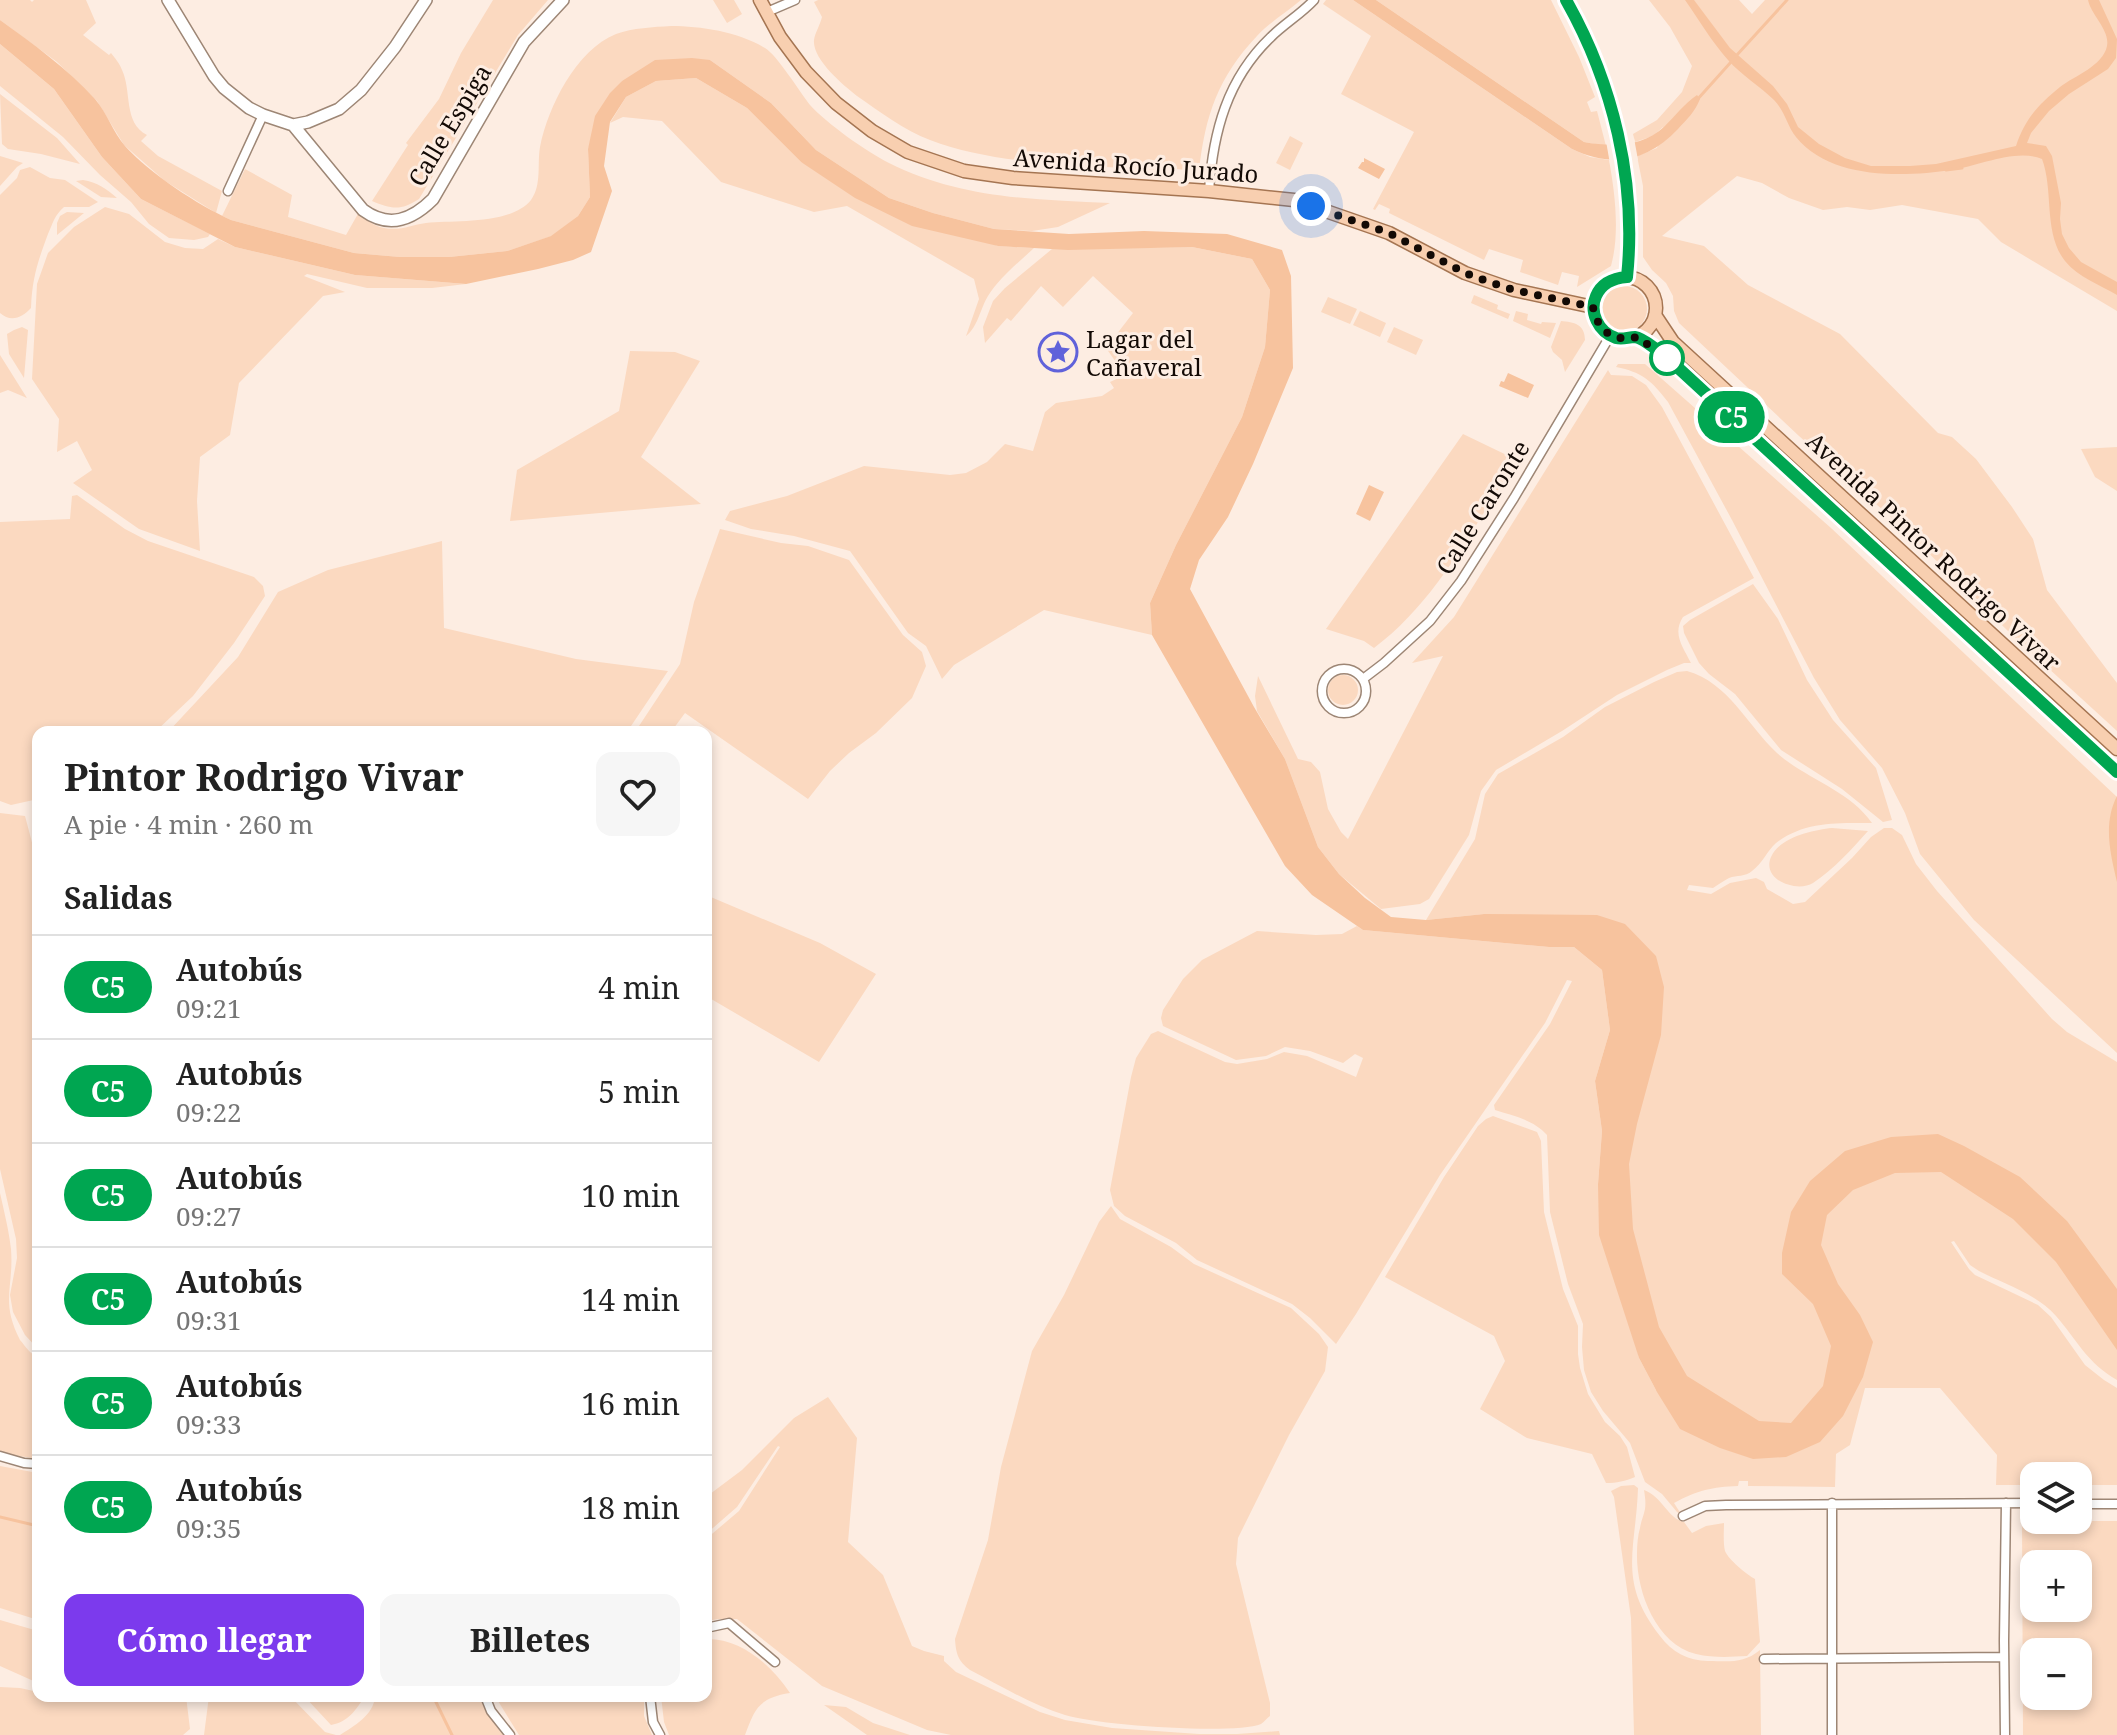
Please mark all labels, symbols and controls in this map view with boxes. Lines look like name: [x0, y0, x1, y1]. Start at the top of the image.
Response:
street label: Calle Espiga: [400, 58, 498, 192]
street label: Avenida Rocío Jurado: [1012, 140, 1260, 190]
your location: [1291, 186, 1331, 226]
place label: Lagar del Cañaveral: [1086, 322, 1202, 383]
place icon: Lagar del Cañaveral: [1037, 331, 1079, 373]
unlabelled marker: [1650, 341, 1684, 375]
line badge: C5: [1695, 391, 1767, 443]
text: C5: [1714, 398, 1748, 436]
street label: Avenida Pintor Rodrigo Vivar: [1800, 424, 2068, 678]
street label: Calle Caronte: [1428, 434, 1536, 580]
text: Pintor Rodrigo Vivar: [64, 750, 464, 802]
button: heart: [596, 752, 680, 836]
text: A pie · 4 min · 260 m: [64, 806, 313, 842]
text: Salidas: [64, 877, 172, 918]
text: Autobús: [176, 949, 302, 990]
text: 4 min: [598, 967, 680, 1008]
text: C5: [91, 968, 125, 1006]
text: 09:21: [176, 990, 242, 1026]
text: Autobús: [176, 1053, 302, 1094]
text: 5 min: [598, 1071, 680, 1112]
text: C5: [91, 1072, 125, 1110]
text: 09:22: [176, 1094, 242, 1130]
text: Autobús: [176, 1157, 302, 1198]
text: 10 min: [581, 1175, 680, 1216]
text: C5: [91, 1176, 125, 1214]
text: 09:27: [176, 1198, 242, 1234]
text: Autobús: [176, 1261, 302, 1302]
text: 14 min: [581, 1279, 680, 1320]
text: C5: [91, 1280, 125, 1318]
text: 09:31: [176, 1302, 242, 1338]
text: Autobús: [176, 1365, 302, 1406]
text: 16 min: [581, 1383, 680, 1424]
text: C5: [91, 1384, 125, 1422]
text: 09:33: [176, 1406, 242, 1442]
map controls: [2020, 1462, 2092, 1710]
button: layers: [2020, 1462, 2092, 1534]
text: Autobús: [176, 1469, 302, 1510]
text: 18 min: [581, 1487, 680, 1528]
text: C5: [91, 1488, 125, 1526]
text: 09:35: [176, 1510, 242, 1546]
button: +: [2020, 1550, 2092, 1622]
button: Cómo llegar: [64, 1594, 364, 1686]
button: Billetes: [380, 1594, 680, 1686]
button: −: [2020, 1638, 2092, 1710]

